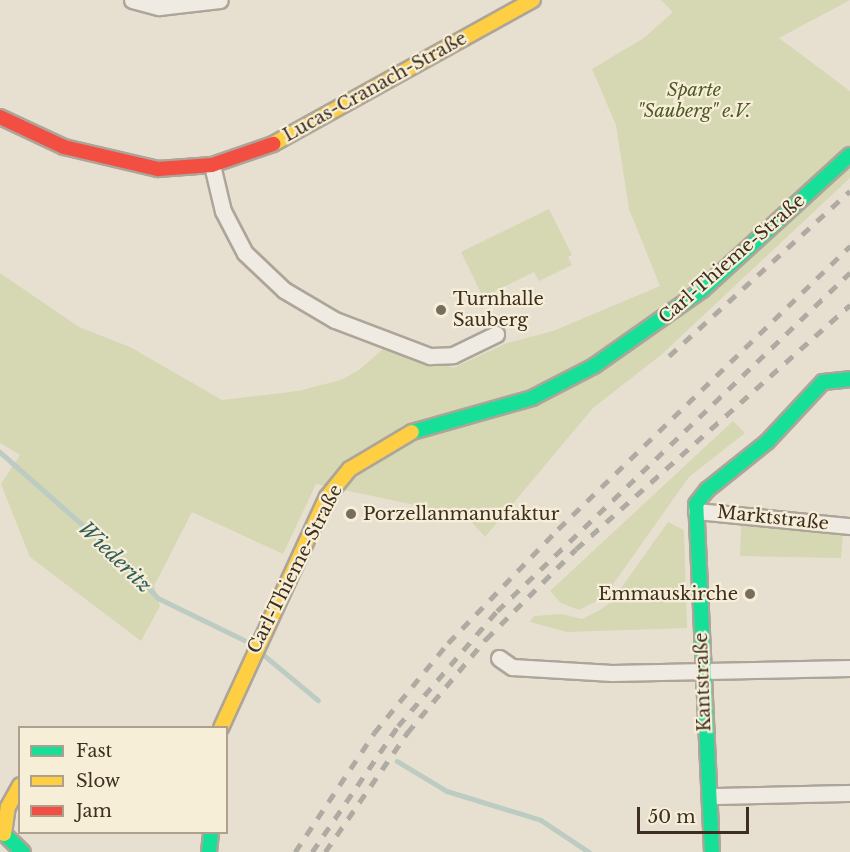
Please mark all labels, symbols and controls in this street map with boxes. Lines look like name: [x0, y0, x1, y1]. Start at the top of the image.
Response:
street label: Lucas-Cranach-Straße: [279, 27, 471, 147]
park label: Sparte "Sauberg" e.V.: [637, 80, 751, 122]
street label: Carl-Thieme-Straße: [655, 190, 809, 328]
place label: Turnhalle Sauberg: [453, 289, 544, 332]
marker: Turnhalle Sauberg: [434, 303, 448, 317]
street label: Carl-Thieme-Straße: [243, 481, 347, 657]
street label: Marktstraße: [716, 501, 830, 535]
place label: Porzellanmanufaktur: [363, 503, 559, 525]
marker: Porzellanmanufaktur: [344, 507, 358, 521]
water label: Wiederitz: [74, 516, 156, 598]
place label: Emmauskirche: [598, 583, 738, 605]
marker: Emmauskirche: [743, 587, 757, 601]
street label: Kantstraße: [690, 632, 716, 732]
legend: [18, 726, 228, 834]
text: Fast: [76, 740, 112, 762]
text: Slow: [76, 770, 120, 792]
scale bar: [640, 795, 752, 833]
text: Jam: [76, 800, 112, 822]
text: 50 m: [648, 806, 696, 828]

